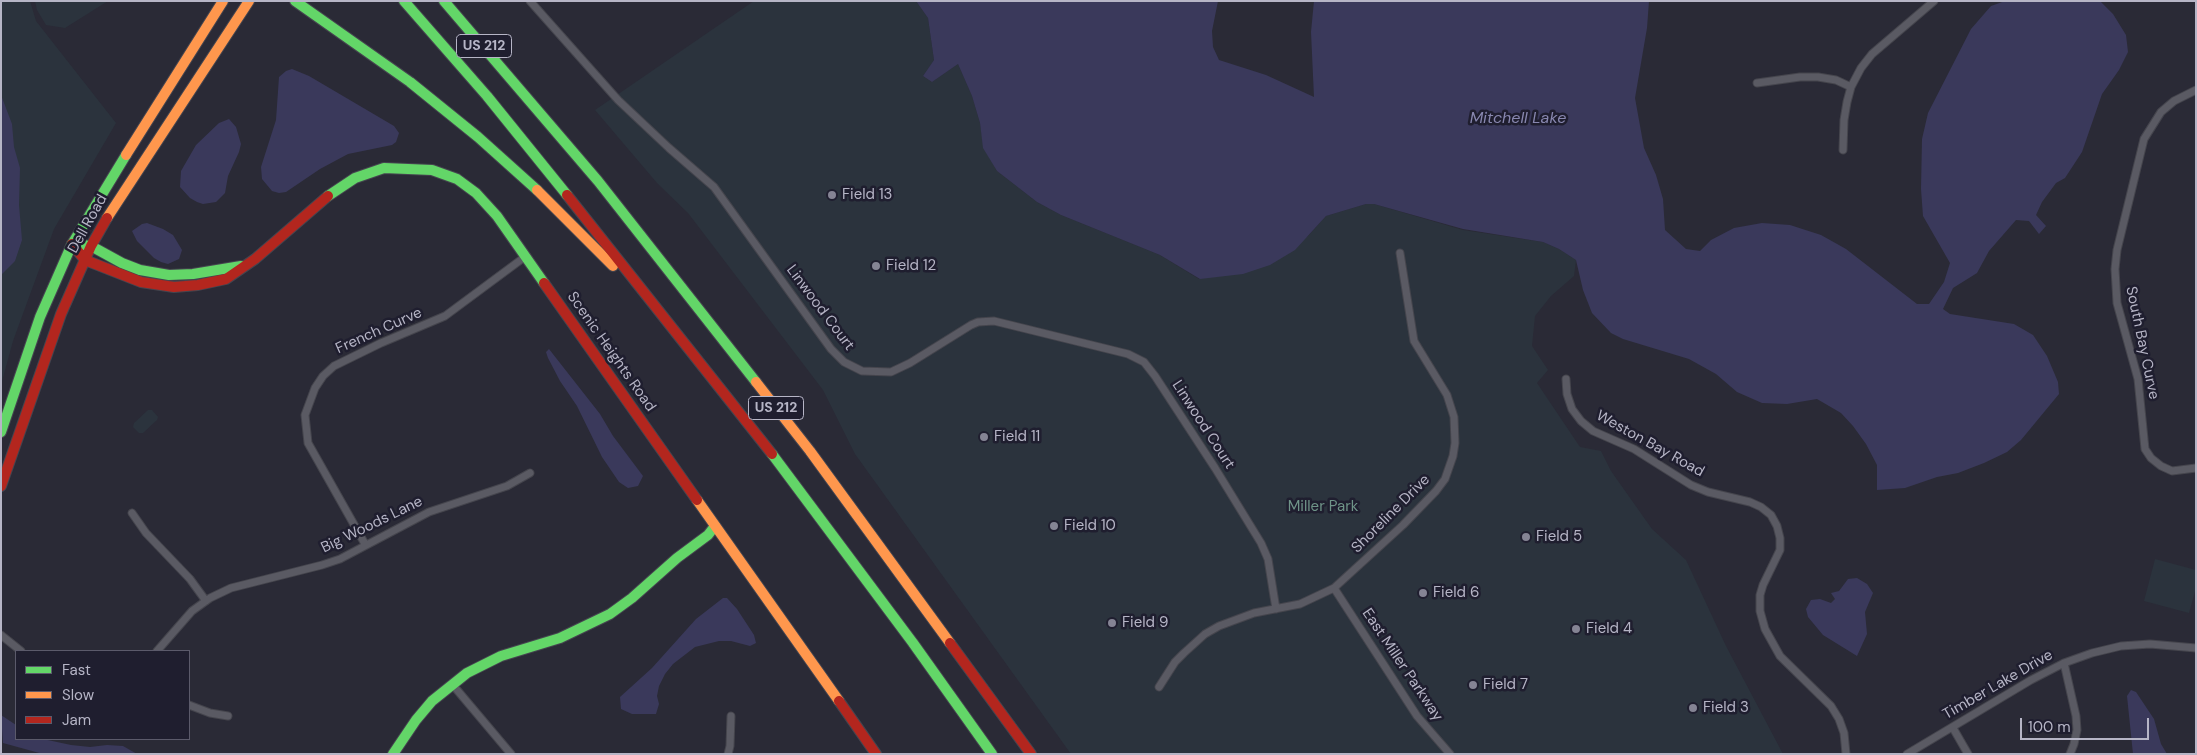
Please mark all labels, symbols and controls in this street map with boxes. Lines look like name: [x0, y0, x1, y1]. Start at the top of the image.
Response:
road number: US 212: [456, 34, 512, 58]
water label: Mitchell Lake: [1470, 109, 1566, 129]
place label: Field 13: [842, 186, 892, 204]
marker: Field 13: [826, 189, 838, 201]
street label: Dell Road: [65, 191, 111, 257]
place label: Field 12: [886, 257, 936, 275]
marker: Field 12: [870, 260, 882, 272]
street label: Linwood Court: [782, 262, 858, 354]
street label: South Bay Curve: [2121, 285, 2163, 401]
street label: Scenic Heights Road: [563, 289, 659, 415]
street label: French Curve: [333, 304, 425, 358]
street label: Linwood Court: [1168, 377, 1238, 473]
road number: US 212: [748, 396, 804, 419]
street label: Weston Bay Road: [1593, 407, 1707, 481]
place label: Field 11: [994, 428, 1040, 446]
marker: Field 11: [978, 431, 990, 443]
street label: Shoreline Drive: [1348, 471, 1434, 557]
street label: Big Woods Lane: [318, 493, 426, 557]
park label: Miller Park: [1288, 498, 1358, 516]
place label: Field 10: [1064, 517, 1116, 535]
marker: Field 10: [1048, 520, 1060, 532]
place label: Field 5: [1536, 528, 1582, 546]
marker: Field 5: [1520, 531, 1532, 543]
place label: Field 6: [1433, 584, 1479, 602]
marker: Field 6: [1417, 587, 1429, 599]
street label: East Miller Parkway: [1358, 605, 1446, 725]
place label: Field 9: [1122, 614, 1168, 632]
marker: Field 9: [1106, 617, 1118, 629]
place label: Field 4: [1586, 620, 1632, 638]
marker: Field 4: [1570, 623, 1582, 635]
street label: Timber Lake Drive: [1940, 646, 2056, 724]
legend: [15, 650, 190, 740]
text: Fast: [62, 660, 91, 680]
place label: Field 7: [1483, 676, 1528, 694]
marker: Field 7: [1467, 679, 1479, 691]
text: Slow: [62, 685, 94, 705]
place label: Field 3: [1703, 699, 1749, 717]
marker: Field 3: [1687, 702, 1699, 714]
scale bar: [2022, 708, 2151, 740]
text: Jam: [62, 710, 91, 730]
text: 100 m: [2028, 717, 2071, 737]

